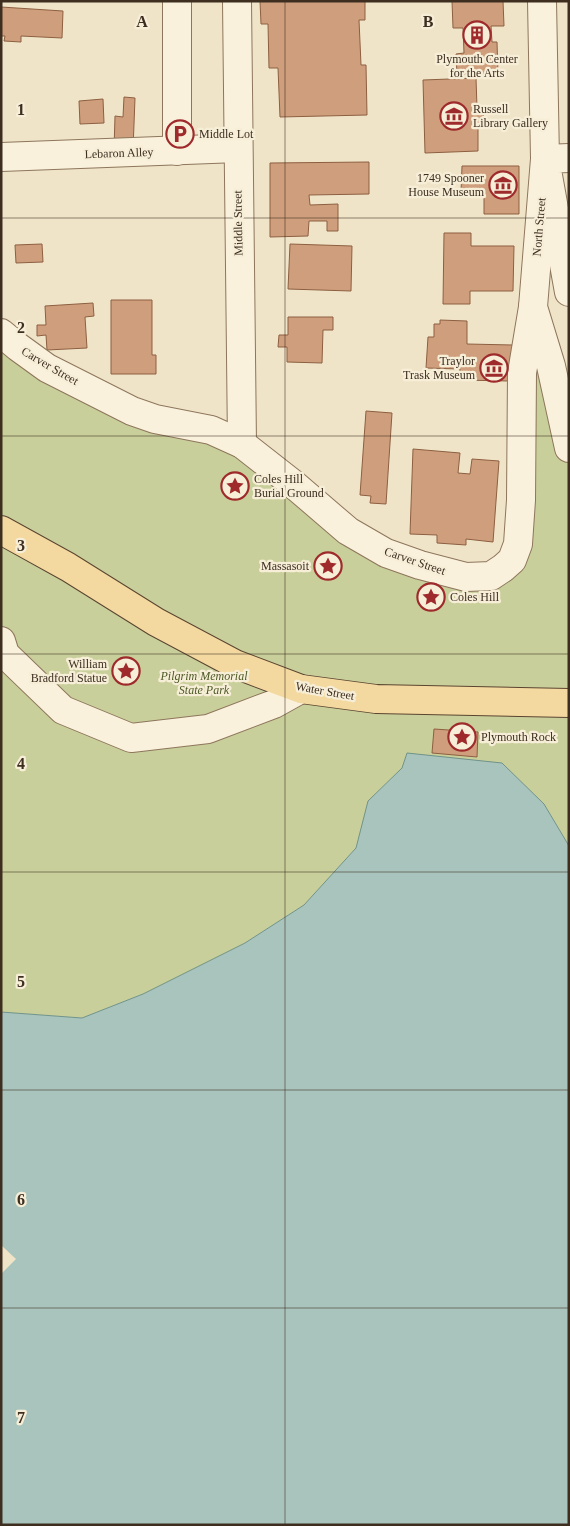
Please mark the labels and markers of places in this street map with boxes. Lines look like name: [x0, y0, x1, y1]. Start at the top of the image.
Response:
building icon: Plymouth Center for the Arts: [462, 20, 492, 50]
place label: Plymouth Center for the Arts: [436, 52, 518, 80]
museum icon: Russell Library Gallery: [439, 101, 469, 131]
place label: Russell Library Gallery: [473, 102, 548, 130]
parking icon: Middle Lot: [165, 119, 195, 149]
place label: Middle Lot: [199, 127, 254, 141]
museum icon: 1749 Spooner House Museum: [488, 170, 518, 200]
place label: 1749 Spooner House Museum: [408, 171, 485, 199]
museum icon: Traylor Trask Museum: [479, 353, 509, 383]
place label: Traylor Trask Museum: [403, 354, 476, 382]
place icon: Coles Hill Burial Ground: [220, 471, 250, 501]
place label: Coles Hill Burial Ground: [254, 472, 324, 500]
place icon: Massasoit: [313, 551, 343, 581]
place label: Massasoit: [261, 559, 310, 573]
place icon: Coles Hill: [416, 582, 446, 612]
place label: Coles Hill: [450, 590, 500, 604]
place icon: William Bradford Statue: [111, 656, 141, 686]
place label: William Bradford Statue: [31, 657, 108, 685]
place icon: Plymouth Rock: [447, 722, 477, 752]
place label: Plymouth Rock: [481, 730, 556, 744]

